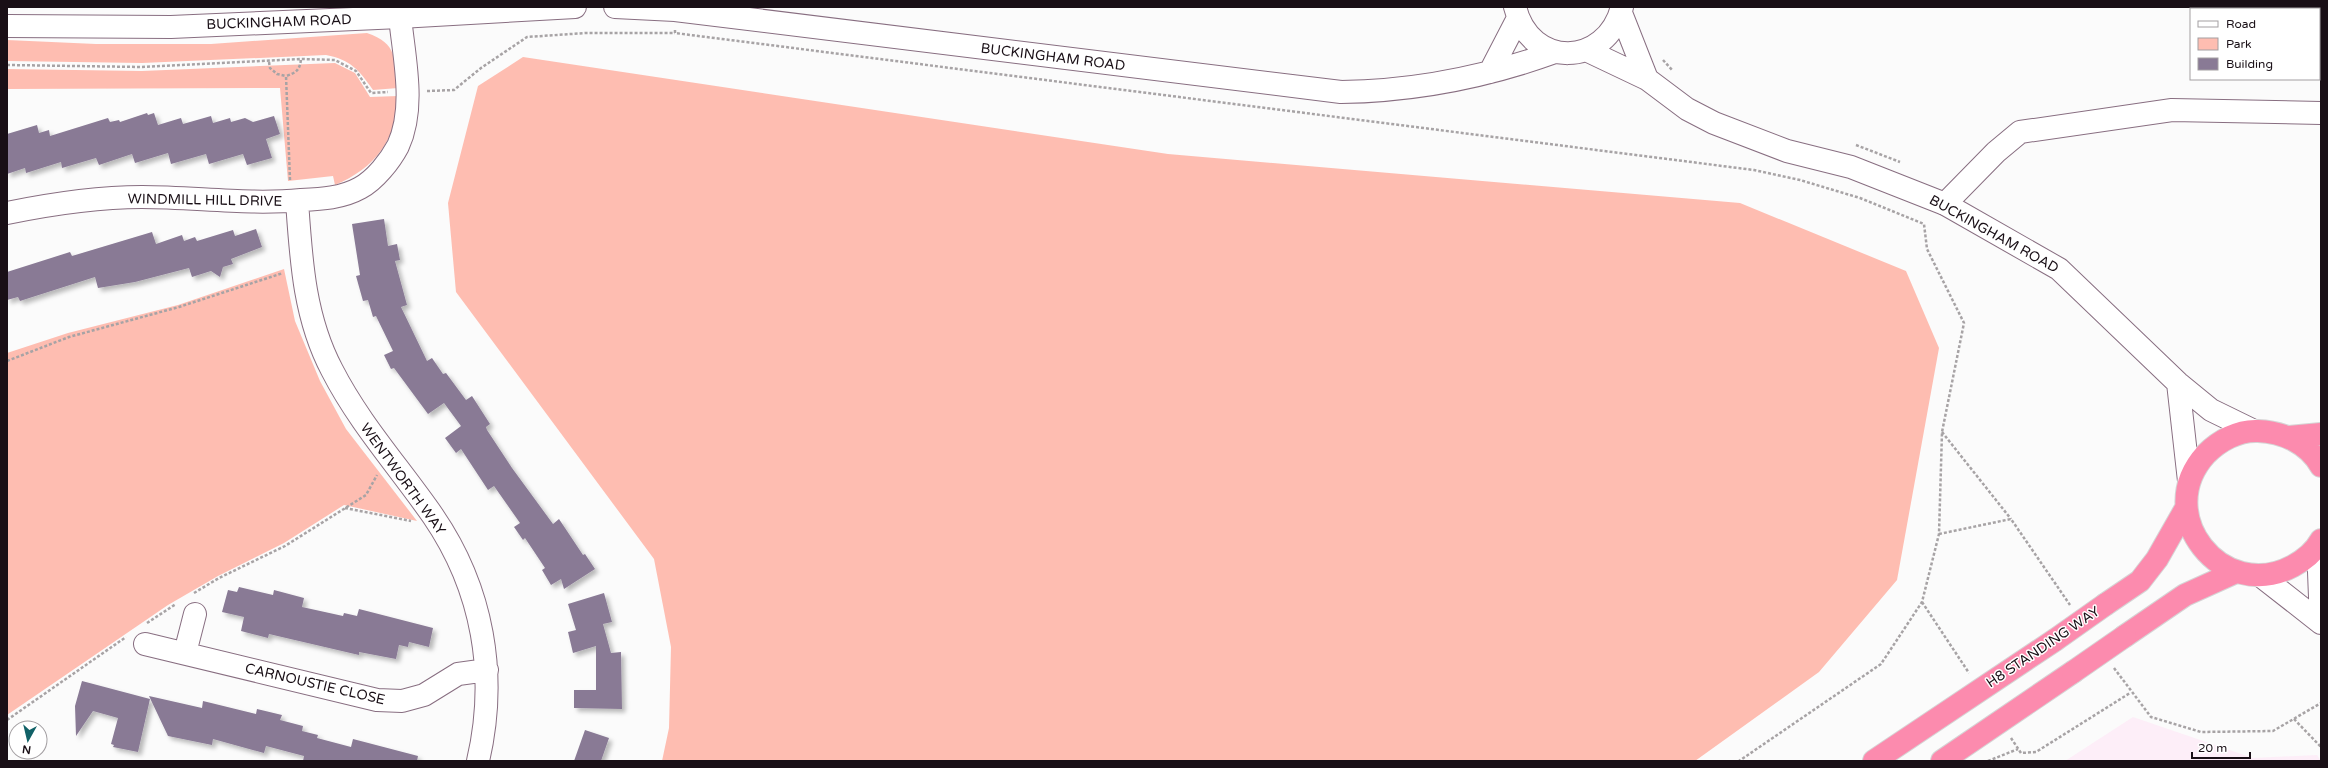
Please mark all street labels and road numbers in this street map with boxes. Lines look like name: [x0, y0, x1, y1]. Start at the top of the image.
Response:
street label: BUCKINGHAM ROAD: [206, 11, 352, 33]
street label: BUCKINGHAM ROAD: [980, 40, 1126, 74]
street label: WINDMILL HILL DRIVE: [128, 190, 283, 210]
street label: BUCKINGHAM ROAD: [1926, 191, 2062, 277]
street label: WENTWORTH WAY: [357, 420, 449, 538]
street label: H8 STANDING WAY: [1983, 603, 2103, 691]
street label: CARNOUSTIE CLOSE: [243, 660, 387, 708]

